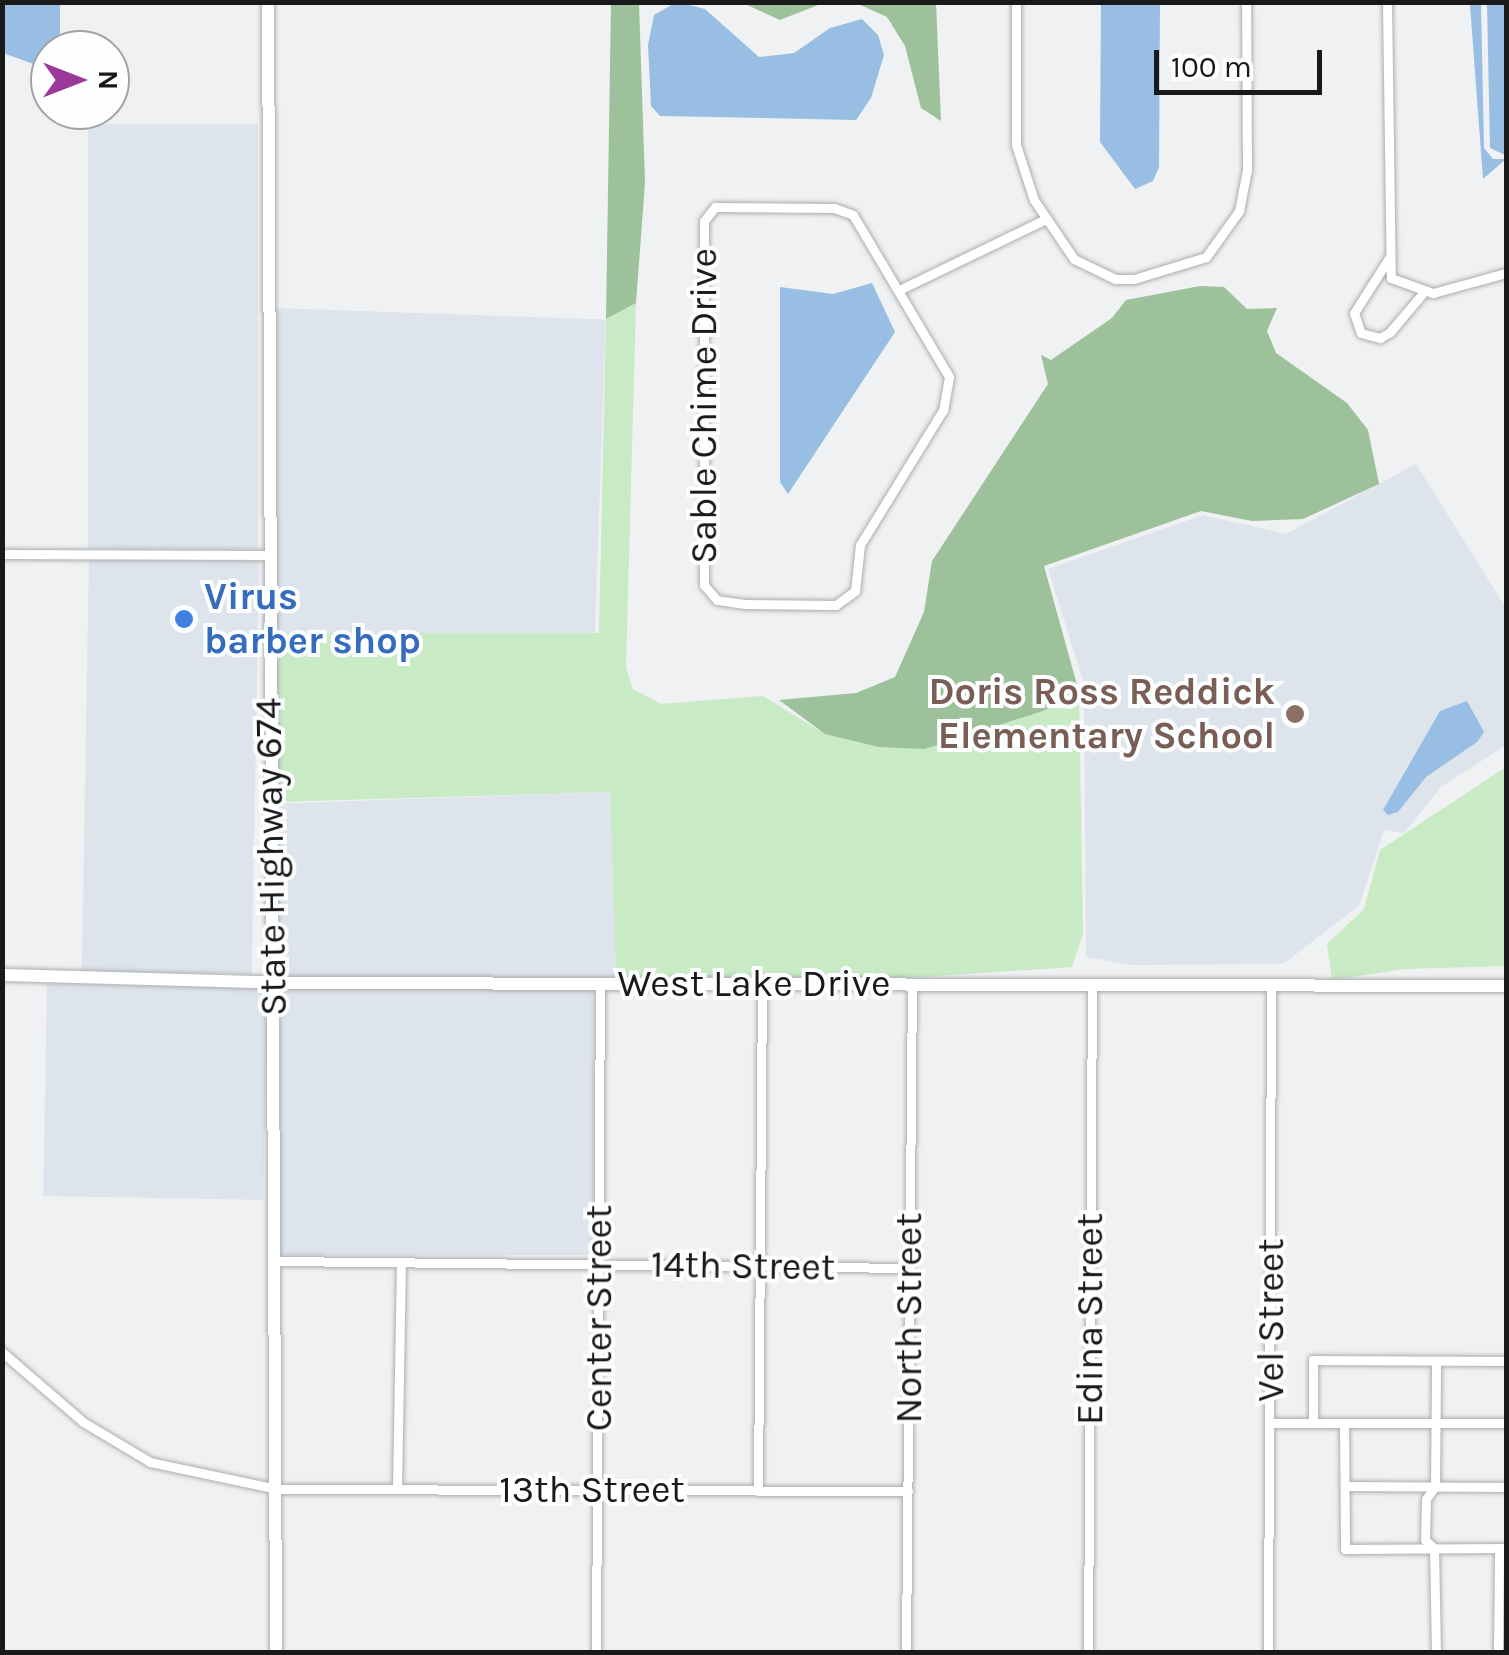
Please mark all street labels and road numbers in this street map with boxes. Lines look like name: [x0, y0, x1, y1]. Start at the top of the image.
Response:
street label: Sable Chime Drive: [681, 248, 727, 564]
street label: State Highway 674: [245, 698, 297, 1016]
street label: West Lake Drive: [618, 961, 890, 1007]
street label: Center Street: [576, 1205, 622, 1431]
street label: North Street: [886, 1212, 932, 1424]
street label: Edina Street: [1067, 1213, 1113, 1425]
street label: Vel Street: [1248, 1238, 1294, 1402]
street label: 14th Street: [650, 1242, 836, 1290]
street label: 13th Street: [499, 1467, 685, 1513]

